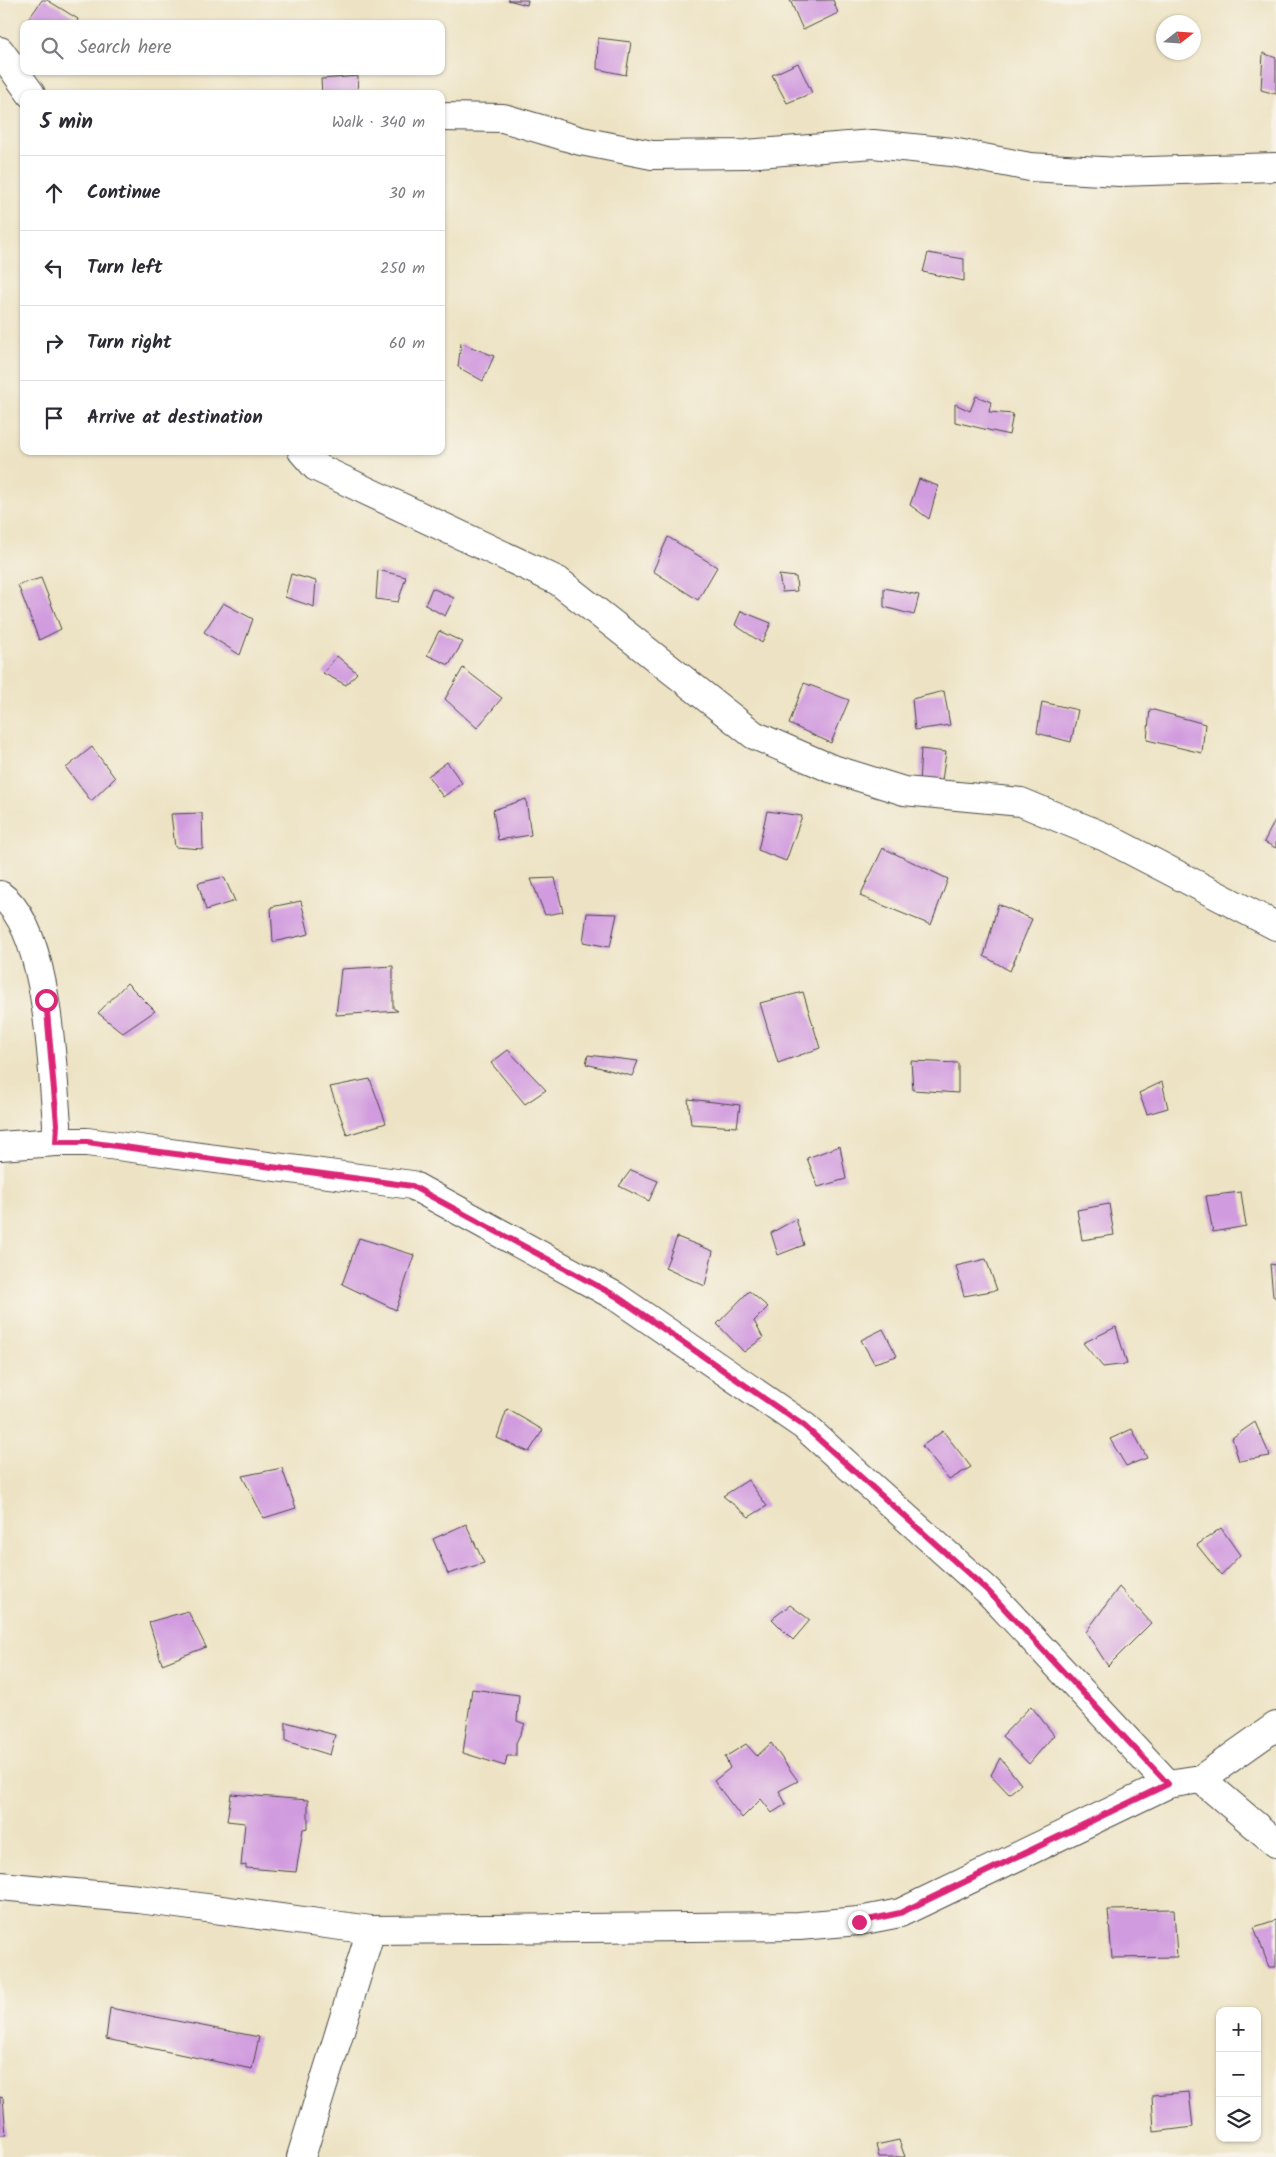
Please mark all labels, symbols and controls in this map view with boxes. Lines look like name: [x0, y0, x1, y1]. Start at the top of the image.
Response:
north arrow: [1156, 15, 1201, 60]
search box: [20, 20, 445, 75]
text: Search here: [78, 33, 172, 63]
icon: search: [38, 34, 66, 62]
text: 5 min: [40, 106, 93, 139]
text: Walk · 340 m: [332, 110, 425, 135]
text: Continue: [87, 178, 160, 208]
icon: ahead: [40, 179, 68, 207]
text: 30 m: [389, 181, 425, 206]
text: Turn left: [87, 253, 162, 283]
icon: left: [40, 254, 68, 282]
text: 250 m: [380, 256, 425, 281]
text: Turn right: [87, 328, 172, 358]
icon: right: [40, 329, 68, 357]
text: 60 m: [389, 331, 425, 356]
text: Arrive at destination: [87, 403, 263, 433]
icon: arrive: [40, 404, 68, 432]
route start: [35, 989, 58, 1012]
route end: [848, 1911, 871, 1934]
map controls: [1216, 2007, 1261, 2142]
button: +: [1216, 2007, 1261, 2052]
button: −: [1216, 2052, 1261, 2097]
button: layers: [1216, 2097, 1261, 2142]

